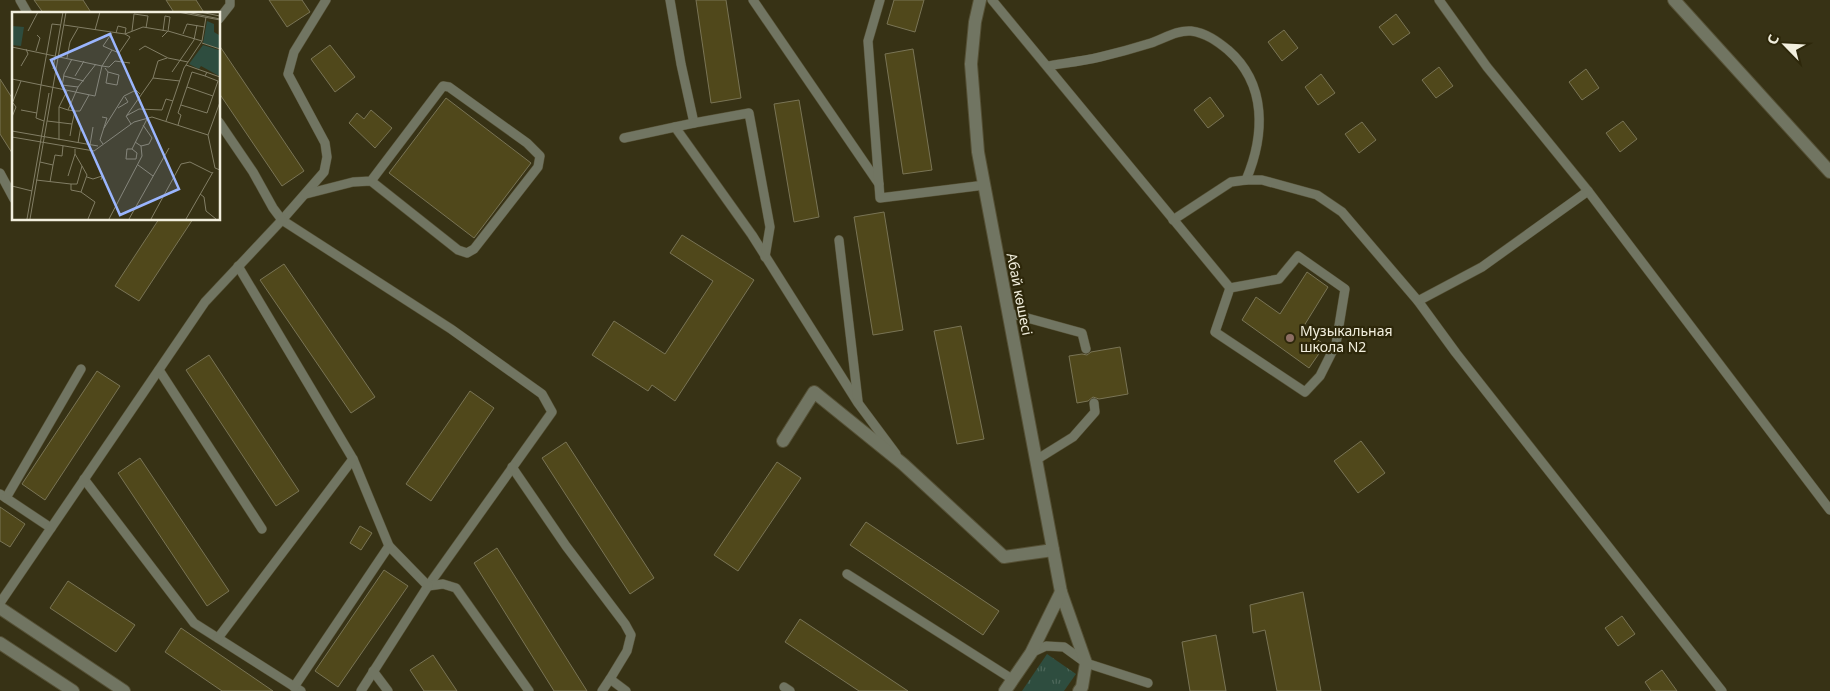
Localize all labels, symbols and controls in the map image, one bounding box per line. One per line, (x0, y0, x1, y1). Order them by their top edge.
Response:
inset map (12, 12, 220, 220)
north arrow (1760, 20, 1810, 70)
text: С (1762, 32, 1783, 47)
street label: Абай көшесі (1003, 251, 1037, 337)
place label: Музыкальная школа N2 (1300, 321, 1393, 356)
marker: Музыкальная школа N2 (1284, 332, 1296, 344)

